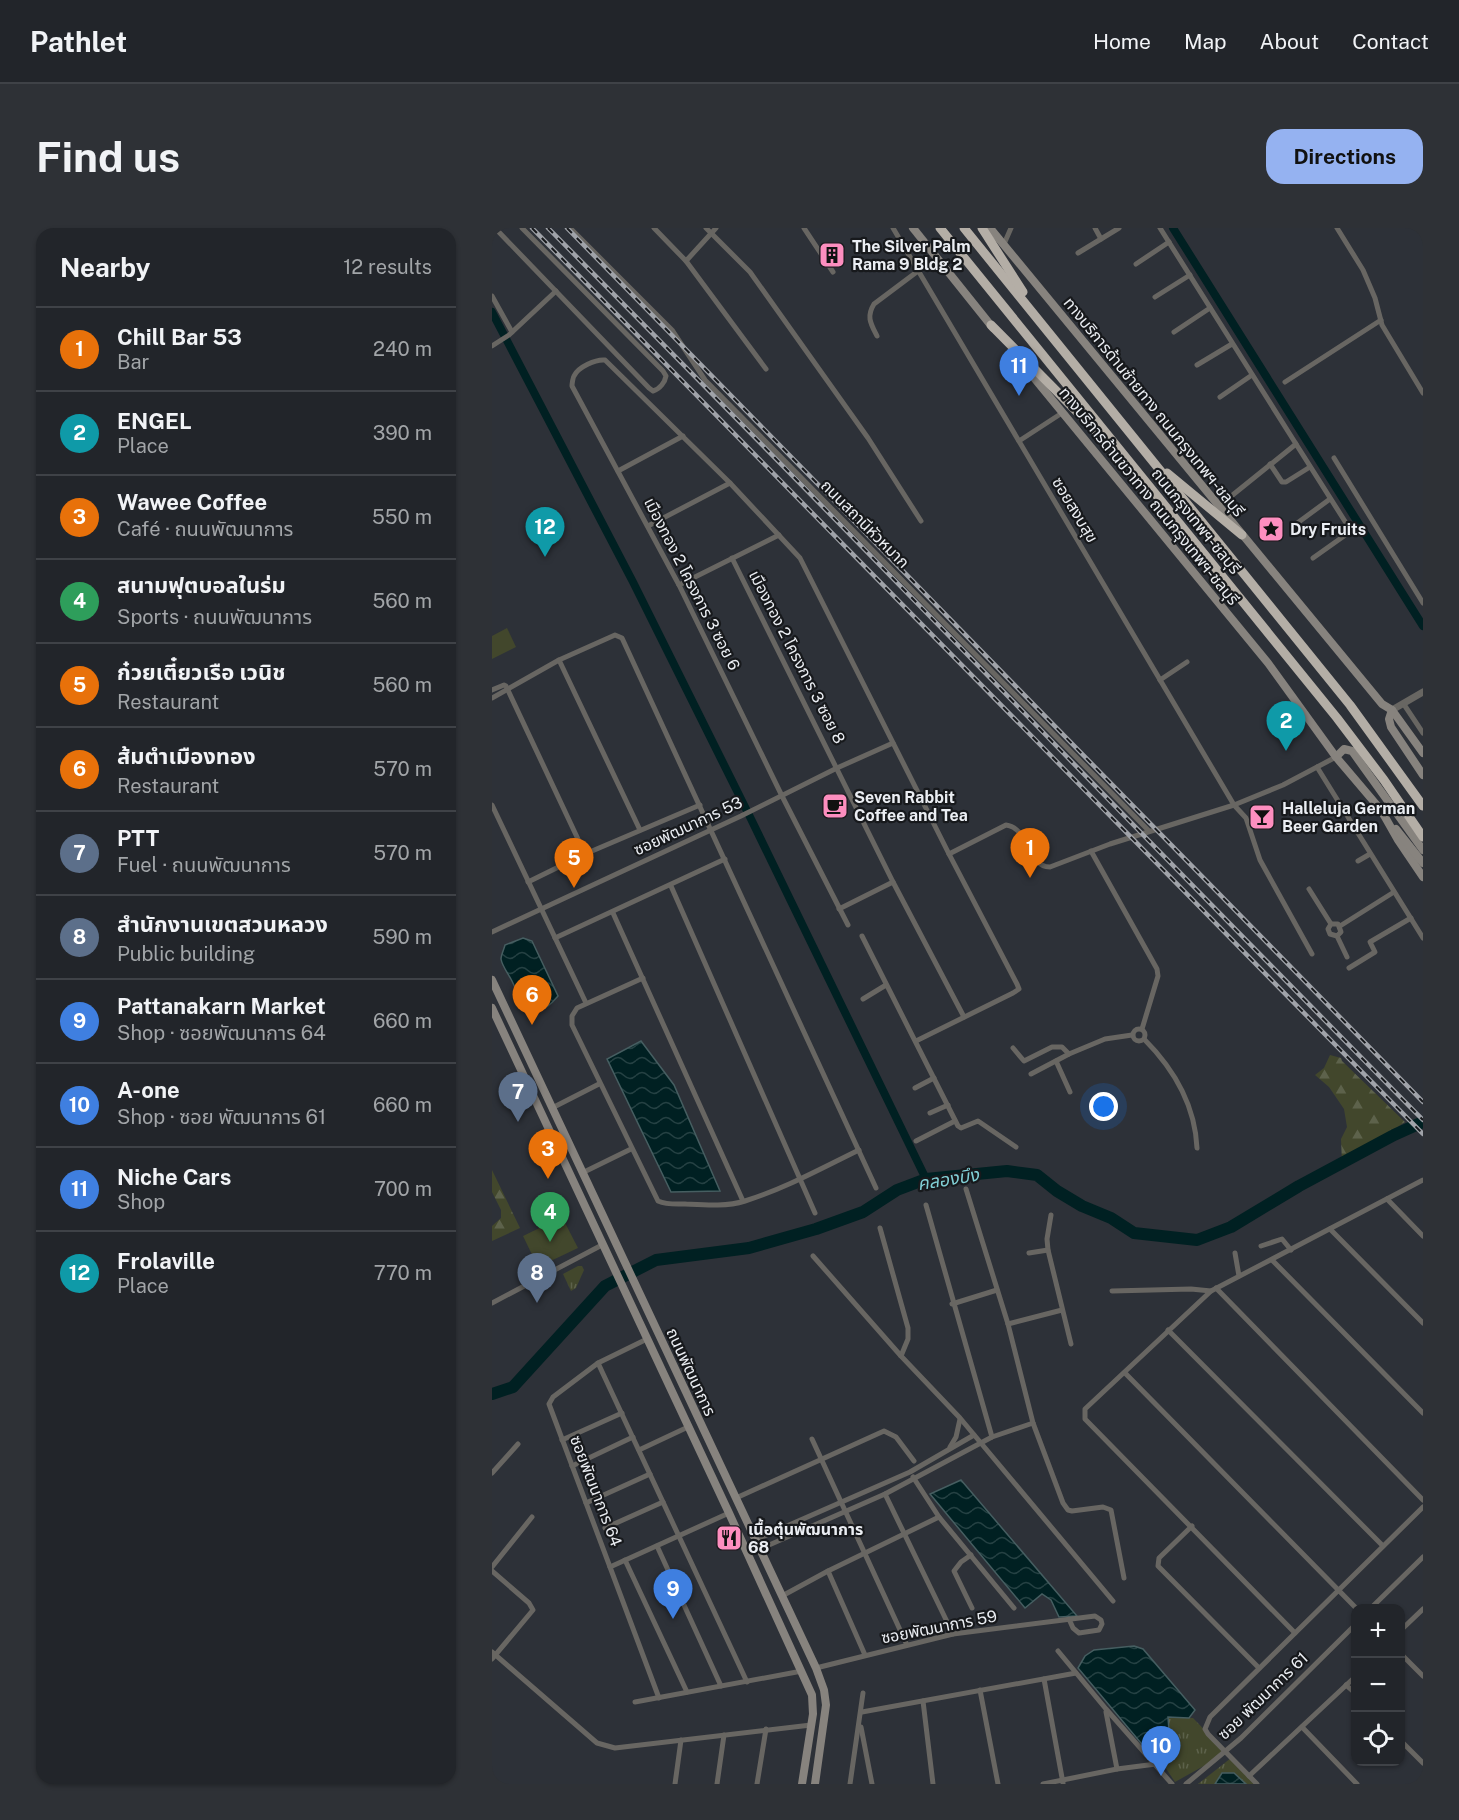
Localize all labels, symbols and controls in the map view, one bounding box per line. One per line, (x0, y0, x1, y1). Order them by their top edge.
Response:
text: Pathlet (30, 25, 127, 58)
text: Home (1093, 29, 1151, 54)
text: Map (1184, 29, 1227, 54)
text: About (1260, 29, 1319, 54)
text: Contact (1352, 29, 1429, 54)
button: Directions (1266, 129, 1423, 184)
text: Find us (36, 132, 180, 181)
place label: The Silver Palm Rama 9 Bldg 2 (852, 237, 971, 274)
building icon: The Silver Palm Rama 9 Bldg 2 (817, 240, 847, 270)
text: Nearby (60, 252, 150, 283)
text: 12 results (343, 255, 432, 279)
street label: ทางบริการด้านซ้ายทาง ถนนกรุงเทพฯ-ชลบุรี (1060, 293, 1248, 521)
text: Chill Bar 53 (117, 324, 242, 350)
text: 1 (75, 337, 84, 361)
text: 240 m (373, 337, 432, 361)
pin: 11 (1000, 346, 1038, 396)
text: Bar (117, 350, 149, 374)
street label: ทางบริการด้านขวาทาง ถนนกรุงเทพฯ-ชลบุรี (1055, 383, 1243, 609)
text: ENGEL (117, 408, 192, 434)
text: 2 (73, 421, 86, 445)
text: 390 m (373, 421, 432, 445)
text: Place (117, 434, 169, 458)
street label: ถนนกรุงเทพฯ-ชลบุรี (1147, 464, 1245, 578)
street label: ซอยสงบสุข (1048, 474, 1102, 546)
street label: ถนนสถานีหัวหมาก (817, 476, 913, 572)
text: Wawee Coffee (117, 489, 267, 515)
street label: เมืองทอง 2 โครงการ 3 ซอย 6 (640, 494, 744, 674)
text: 3 (73, 505, 86, 529)
text: 550 m (372, 505, 432, 529)
pin: 12 (526, 508, 564, 557)
place icon: Dry Fruits (1256, 514, 1286, 544)
text: Café · ถนนพัฒนาการ (117, 517, 293, 541)
place label: Dry Fruits (1290, 520, 1366, 539)
street label: เมืองทอง 2 โครงการ 3 ซอย 8 (745, 567, 849, 747)
text: สนามฟุตบอลในร่ม (117, 572, 286, 598)
text: 4 (73, 589, 86, 613)
text: 560 m (372, 589, 432, 613)
text: Sports · ถนนพัฒนาการ (117, 605, 312, 629)
text: ก๋วยเตี๋ยวเรือ เวนิช (117, 659, 285, 685)
text: 5 (73, 673, 86, 697)
text: 560 m (372, 673, 432, 697)
text: Restaurant (117, 690, 219, 714)
pin: 2 (1266, 702, 1306, 751)
text: ส้มตำเมืองทอง (117, 743, 256, 769)
text: 6 (73, 757, 86, 781)
text: 570 m (373, 757, 432, 781)
text: Restaurant (117, 774, 219, 798)
place label: Seven Rabbit Coffee and Tea (854, 788, 968, 825)
cafe icon: Seven Rabbit Coffee and Tea (820, 791, 850, 821)
street label: ซอยพัฒนาการ 53 (631, 793, 745, 859)
place label: Halleluja German Beer Garden (1282, 799, 1415, 836)
bar icon: Halleluja German Beer Garden (1247, 802, 1277, 832)
text: PTT (117, 825, 159, 851)
pin: 1 (1010, 828, 1050, 878)
pin: 5 (554, 838, 593, 888)
text: 7 (73, 841, 86, 865)
text: 570 m (373, 841, 432, 865)
text: Fuel · ถนนพัฒนาการ (117, 853, 291, 877)
text: สำนักงานเขตสวนหลวง (117, 911, 328, 937)
text: 8 (73, 925, 86, 949)
text: 590 m (372, 925, 432, 949)
text: Public building (117, 942, 255, 966)
pin: 6 (512, 976, 552, 1025)
text: Pattanakarn Market (117, 993, 326, 1019)
text: 9 (73, 1009, 86, 1033)
text: 660 m (373, 1009, 432, 1033)
text: Shop · ซอยพัฒนาการ 64 (117, 1021, 326, 1045)
pin: 7 (498, 1072, 538, 1122)
text: A-one (117, 1077, 180, 1103)
your location (1089, 1092, 1118, 1121)
text: 10 (69, 1093, 90, 1117)
text: 660 m (373, 1093, 432, 1117)
text: Shop · ซอย พัฒนาการ 61 (117, 1105, 326, 1129)
pin: 3 (528, 1130, 568, 1179)
text: Niche Cars (117, 1164, 231, 1190)
water label: คลองบึง (916, 1164, 982, 1194)
text: 11 (71, 1177, 88, 1201)
text: 700 m (374, 1177, 432, 1201)
text: Shop (117, 1190, 165, 1214)
pin: 4 (530, 1192, 570, 1242)
text: Frolaville (117, 1248, 215, 1274)
pin: 8 (518, 1254, 556, 1303)
text: 12 (69, 1261, 90, 1285)
text: 770 m (374, 1261, 432, 1285)
text: Place (117, 1274, 169, 1298)
street label: ถนนพัฒนาการ (662, 1325, 720, 1419)
street label: ซอยพัฒนาการ 64 (566, 1433, 626, 1549)
place label: เนื้อตุ๋นพัฒนาการ 68 (748, 1518, 863, 1557)
restaurant icon: เนื้อตุ๋นพัฒนาการ 68 (714, 1523, 744, 1553)
pin: 9 (654, 1570, 693, 1619)
map controls (1351, 1604, 1405, 1766)
button: + (1351, 1604, 1405, 1658)
street label: ซอยพัฒนาการ 59 (880, 1606, 998, 1648)
street label: ซอย พัฒนาการ 61 (1214, 1648, 1312, 1744)
button: − (1351, 1658, 1405, 1712)
button: locate (1351, 1712, 1405, 1766)
pin: 10 (1142, 1726, 1180, 1776)

